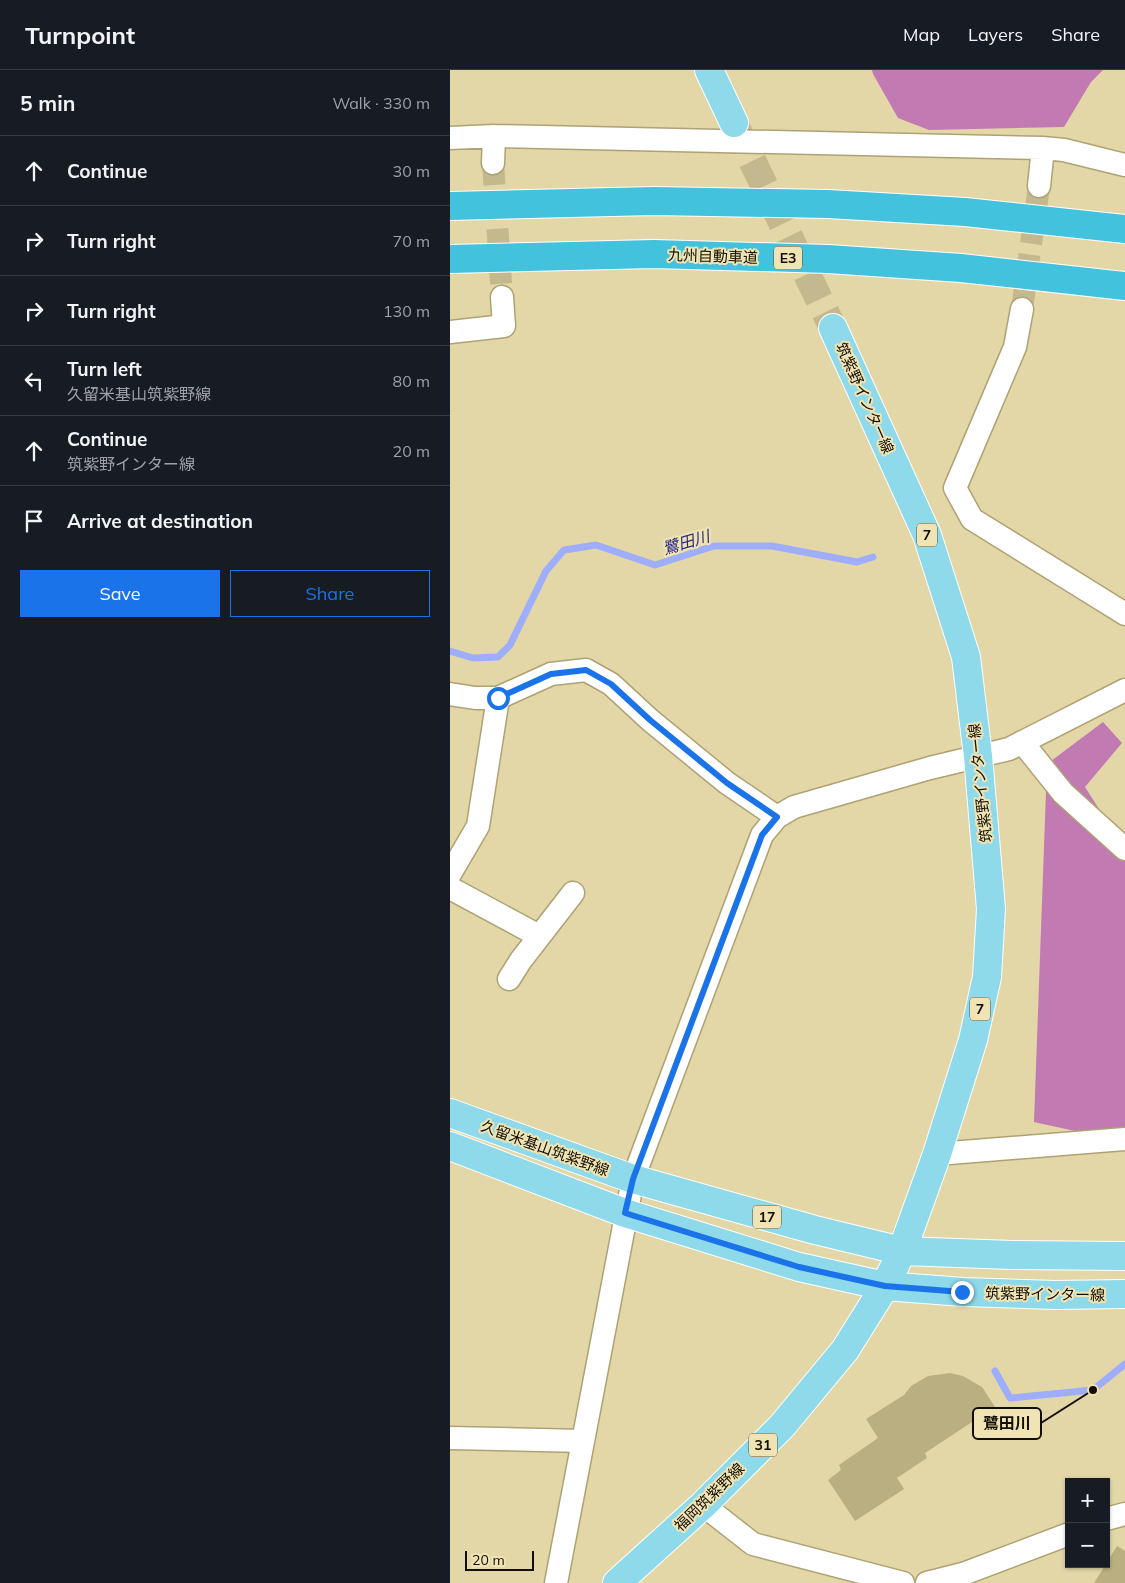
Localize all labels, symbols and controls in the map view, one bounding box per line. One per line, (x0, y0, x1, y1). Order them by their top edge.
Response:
text: Turnpoint (25, 20, 135, 50)
text: Map (903, 23, 940, 46)
text: Layers (968, 23, 1023, 46)
text: Share (1051, 23, 1100, 46)
text: 5 min (20, 90, 75, 116)
text: Walk · 330 m (332, 93, 430, 113)
icon: ahead (20, 157, 48, 185)
text: Continue (67, 159, 147, 183)
text: 30 m (393, 161, 430, 181)
icon: right (20, 227, 48, 255)
text: Turn right (67, 229, 156, 253)
text: 70 m (393, 231, 430, 251)
street label: 九州自動車道 (668, 245, 758, 267)
road number: E3 (774, 247, 802, 270)
icon: right (20, 297, 48, 325)
text: Turn right (67, 299, 156, 323)
text: 130 m (383, 301, 430, 321)
street label: 筑紫野インター線 (832, 339, 898, 457)
text: Turn left (67, 357, 142, 381)
icon: left (20, 367, 48, 395)
text: 80 m (393, 371, 430, 391)
text: 久留米基山筑紫野線 (67, 384, 211, 404)
text: Continue (67, 427, 147, 451)
icon: ahead (20, 437, 48, 465)
text: 20 m (393, 441, 430, 461)
text: 筑紫野インター線 (67, 454, 195, 474)
icon: arrive (20, 507, 48, 535)
text: Arrive at destination (67, 509, 253, 533)
road number: 7 (917, 524, 937, 546)
water label: 鷺田川 (660, 525, 714, 558)
button: Save (20, 570, 220, 617)
button: Share (230, 570, 430, 617)
route start (487, 687, 510, 710)
street label: 筑紫野インター線 (964, 722, 996, 844)
road number: 7 (970, 998, 990, 1021)
street label: 久留米基山筑紫野線 (478, 1116, 612, 1180)
road number: 17 (753, 1206, 781, 1228)
route end (951, 1281, 974, 1304)
street label: 筑紫野インター線 (985, 1283, 1105, 1305)
callout: 鷺田川 (973, 1408, 1041, 1439)
text: 鷺田川 (983, 1413, 1031, 1433)
road number: 31 (749, 1434, 777, 1456)
street label: 福岡筑紫野線 (670, 1459, 748, 1535)
map controls (1065, 1478, 1110, 1568)
button: + (1065, 1478, 1110, 1523)
button: − (1065, 1523, 1110, 1568)
scale bar (465, 1548, 534, 1571)
text: 20 m (472, 1551, 505, 1569)

